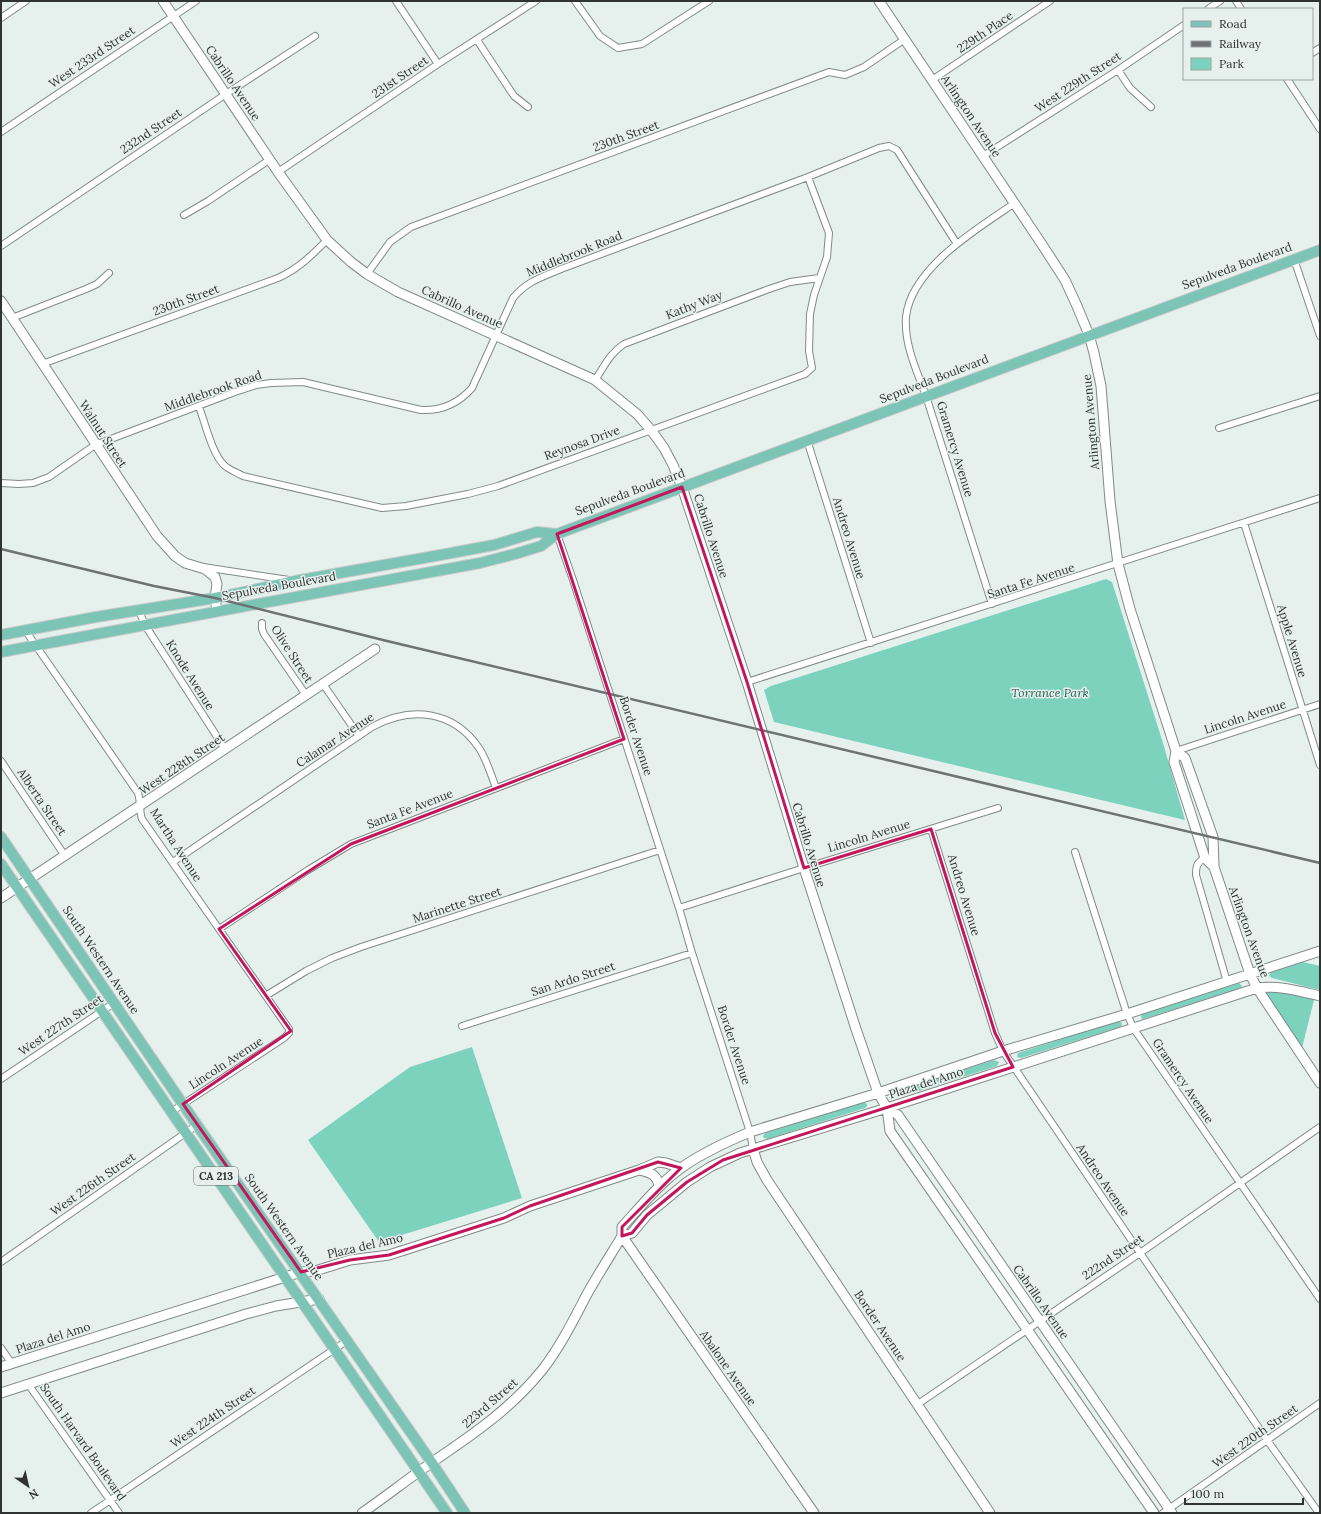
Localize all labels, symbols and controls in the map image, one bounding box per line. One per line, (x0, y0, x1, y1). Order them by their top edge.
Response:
street label: 229th Place (954, 7, 1016, 56)
legend (1183, 8, 1313, 80)
text: Road (1219, 16, 1247, 31)
street label: West 233rd Street (46, 22, 138, 91)
text: Railway (1219, 36, 1262, 51)
street label: Cabrillo Avenue (203, 42, 264, 124)
street label: West 229th Street (1032, 48, 1124, 115)
street label: 231st Street (369, 52, 431, 101)
text: Park (1219, 56, 1245, 71)
street label: Arlington Avenue (938, 71, 1005, 160)
street label: 232nd Street (117, 104, 185, 157)
street label: 230th Street (591, 116, 661, 154)
street label: Middlebrook Road (524, 227, 624, 280)
street label: Sepulveda Boulevard (1180, 239, 1294, 292)
street label: 230th Street (151, 280, 221, 318)
street label: Cabrillo Avenue (419, 282, 506, 331)
street label: Kathy Way (663, 287, 725, 322)
street label: Sepulveda Boulevard (877, 351, 990, 406)
street label: Middlebrook Road (162, 367, 264, 414)
street label: Arlington Avenue (1079, 373, 1102, 472)
street label: Walnut Street (76, 397, 131, 470)
street label: Gramercy Avenue (934, 399, 977, 499)
street label: Reynosa Drive (542, 422, 622, 463)
street label: Sepulveda Boulevard (573, 465, 687, 518)
street label: Cabrillo Avenue (691, 492, 732, 580)
street label: Andreo Avenue (830, 494, 869, 581)
street label: Santa Fe Avenue (985, 559, 1077, 602)
street label: Sepulveda Boulevard (221, 568, 337, 603)
street label: Apple Avenue (1274, 602, 1311, 680)
street label: Olive Street (268, 622, 317, 686)
street label: Knode Avenue (163, 637, 218, 713)
park label: Torrance Park (1011, 685, 1089, 700)
street label: Border Avenue (617, 694, 656, 778)
street label: Lincoln Avenue (1202, 696, 1288, 737)
street label: Calamar Avenue (293, 709, 377, 770)
street label: West 228th Street (136, 729, 228, 798)
street label: Alberta Street (14, 765, 71, 838)
street label: Santa Fe Avenue (365, 785, 455, 832)
street label: Cabrillo Avenue (790, 801, 830, 889)
street label: Martha Avenue (147, 805, 206, 885)
street label: Lincoln Avenue (826, 816, 912, 855)
street label: Andreo Avenue (945, 851, 984, 938)
street label: Marinette Street (411, 883, 504, 926)
street label: Arlington Avenue (1226, 883, 1273, 980)
street label: South Western Avenue (60, 903, 143, 1017)
street label: San Ardo Street (529, 958, 617, 999)
street label: West 227th Street (16, 991, 106, 1058)
street label: Border Avenue (715, 1003, 754, 1087)
street label: Lincoln Avenue (186, 1033, 266, 1092)
street label: Gramercy Avenue (1149, 1035, 1218, 1126)
street label: Plaza del Amo (887, 1063, 965, 1102)
street label: Andreo Avenue (1073, 1140, 1134, 1219)
street label: West 226th Street (47, 1149, 138, 1218)
road number: CA 213 (194, 1167, 238, 1185)
street label: South Western Avenue (242, 1170, 327, 1283)
street label: Plaza del Amo (325, 1229, 404, 1262)
street label: 222nd Street (1079, 1230, 1147, 1283)
street label: Cabrillo Avenue (1010, 1262, 1073, 1342)
street label: Border Avenue (851, 1287, 910, 1364)
street label: Plaza del Amo (14, 1318, 92, 1357)
street label: Abalone Avenue (696, 1326, 760, 1409)
street label: 223rd Street (459, 1374, 521, 1431)
street label: South Harvard Boulevard (37, 1380, 130, 1503)
street label: West 224th Street (167, 1382, 258, 1451)
street label: West 220th Street (1209, 1400, 1301, 1471)
north arrow (8, 1466, 48, 1506)
scale bar (1185, 1480, 1303, 1506)
text: N (26, 1486, 41, 1503)
text: 100 m (1191, 1486, 1224, 1501)

